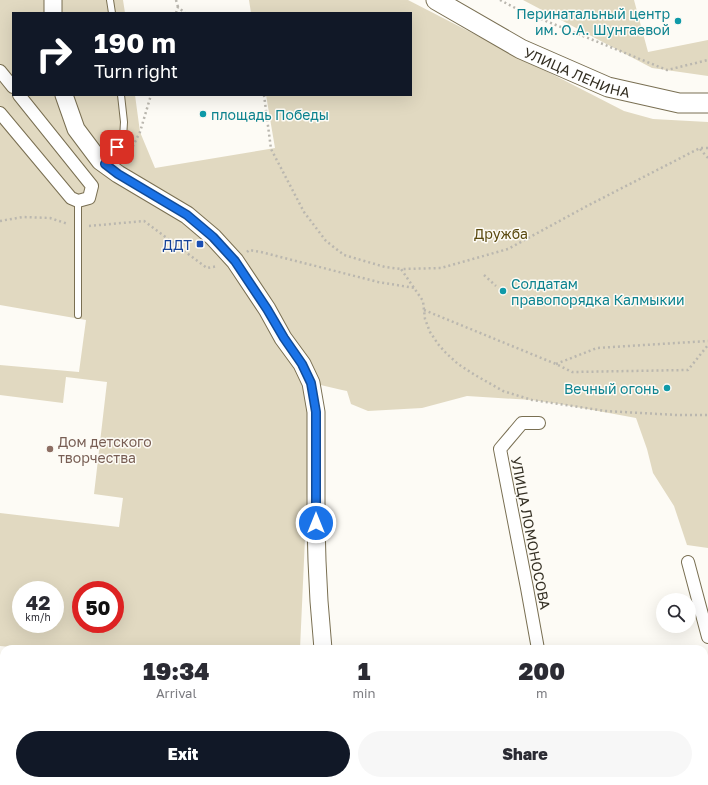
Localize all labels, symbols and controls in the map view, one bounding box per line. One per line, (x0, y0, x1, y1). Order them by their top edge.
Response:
place label: Перинатальный центр им. О.А. Шунгаевой (516, 5, 670, 38)
marker: Перинатальный центр им. О.А. Шунгаевой (673, 16, 683, 26)
text: 190 m (94, 26, 176, 59)
icon: right (28, 28, 80, 80)
street label: УЛИЦА ЛЕНИНА (522, 43, 632, 100)
text: Turn right (94, 60, 178, 82)
place label: площадь Победы (211, 106, 329, 123)
marker: площадь Победы (198, 109, 208, 119)
pin (100, 130, 134, 164)
icon: arrive (106, 136, 128, 158)
park label: Дружба (474, 225, 528, 242)
place label: ДДТ (163, 236, 192, 253)
marker: ДДТ (195, 239, 205, 249)
place label: Солдатам правопорядка Калмыкии (511, 275, 685, 308)
marker: Солдатам правопорядка Калмыкии (498, 286, 508, 296)
place label: Вечный огонь (564, 380, 659, 397)
marker: Вечный огонь (662, 383, 672, 393)
place label: Дом детского творчества (58, 433, 152, 466)
marker: Дом детского творчества (45, 444, 55, 454)
street label: УЛИЦА ЛОМОНОСОВА (508, 455, 554, 611)
position arrow (295, 502, 337, 544)
speed limit sign: 50 (72, 581, 124, 633)
text: 42 (26, 590, 50, 614)
map controls (656, 593, 696, 633)
button: search (656, 593, 696, 633)
text: km/h (25, 611, 51, 623)
text: 19:34 (143, 656, 210, 685)
text: 1 (358, 656, 370, 685)
text: 200 (518, 656, 565, 685)
text: Arrival (156, 685, 197, 701)
text: min (353, 685, 375, 701)
text: m (536, 685, 547, 701)
button: Exit (16, 731, 350, 777)
button: Share (358, 731, 692, 777)

